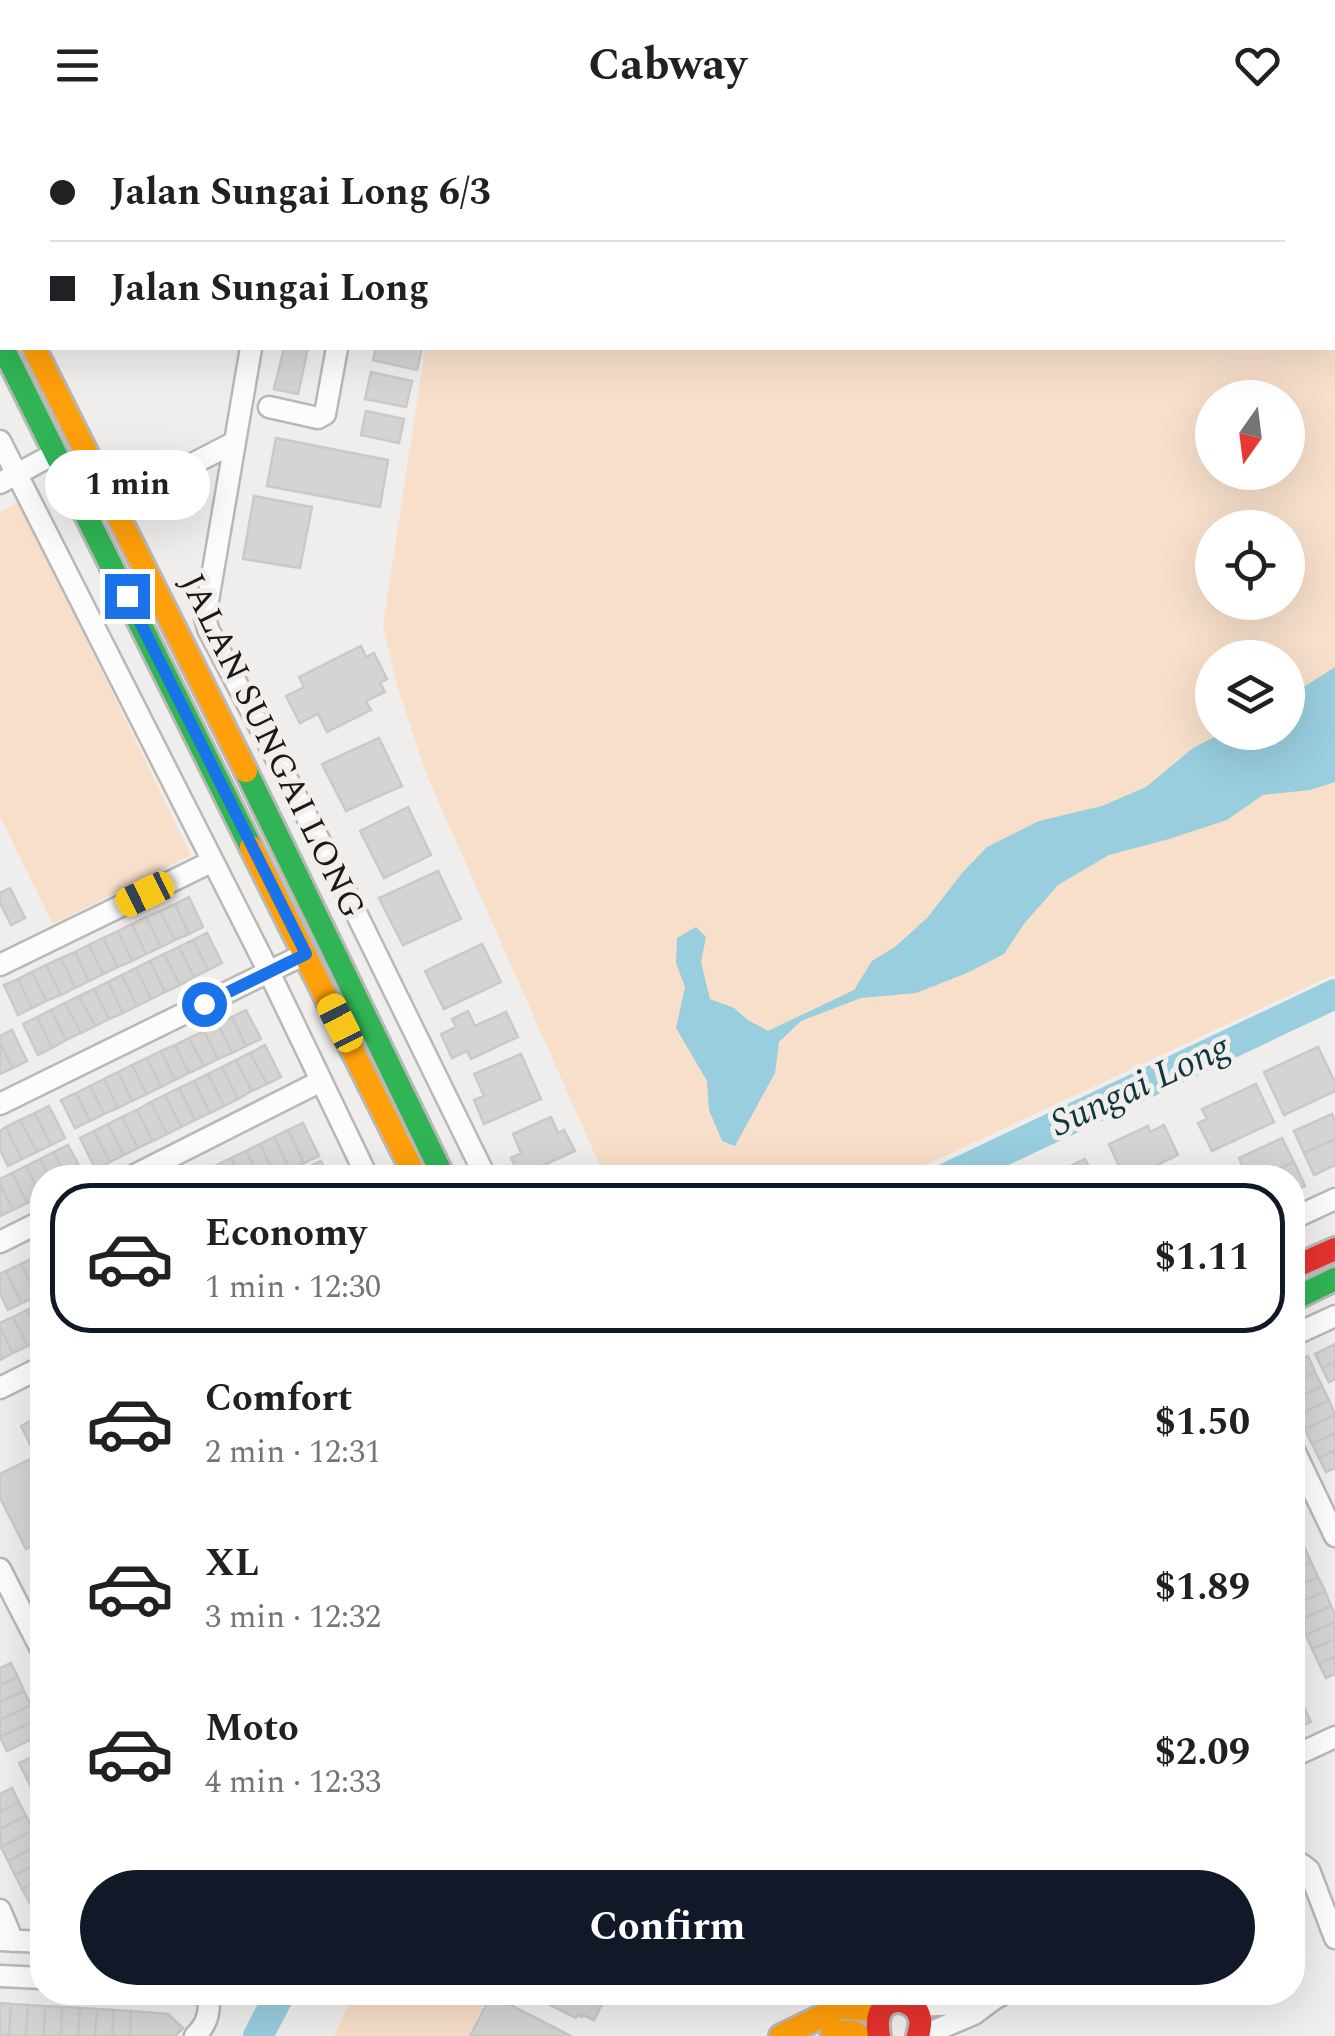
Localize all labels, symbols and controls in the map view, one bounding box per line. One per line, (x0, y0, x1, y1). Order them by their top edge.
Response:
text: Cabway (588, 31, 747, 100)
icon: menu (50, 38, 105, 93)
icon: heart (1230, 38, 1285, 93)
text: Jalan Sungai Long 6/3 (110, 164, 491, 222)
text: Jalan Sungai Long (110, 260, 429, 318)
north arrow (1195, 380, 1305, 490)
map controls (1195, 380, 1305, 750)
callout: 1 min (44, 451, 210, 521)
text: 1 min (85, 460, 170, 509)
button: locate (1195, 510, 1305, 620)
street label: JALAN SUNGAI LONG (165, 565, 379, 927)
route end (105, 574, 150, 619)
button: layers (1195, 640, 1305, 750)
car (111, 867, 179, 921)
route start (182, 982, 227, 1027)
car (313, 989, 367, 1057)
water label: Sungai Long (1041, 1019, 1240, 1153)
text: Economy (205, 1205, 366, 1263)
icon: car (85, 1213, 175, 1303)
text: $1.11 (1155, 1229, 1250, 1287)
text: 1 min · 12:30 (205, 1263, 381, 1312)
text: Comfort (205, 1370, 352, 1428)
icon: car (85, 1378, 175, 1468)
text: $1.50 (1155, 1394, 1250, 1452)
text: 2 min · 12:31 (205, 1428, 381, 1477)
text: XL (205, 1535, 259, 1593)
icon: car (85, 1543, 175, 1633)
text: $1.89 (1155, 1559, 1250, 1617)
text: 3 min · 12:32 (205, 1593, 381, 1642)
text: Moto (205, 1700, 299, 1758)
icon: car (85, 1708, 175, 1798)
text: $2.09 (1155, 1724, 1250, 1782)
text: 4 min · 12:33 (205, 1758, 381, 1807)
button: Confirm (80, 1870, 1255, 1985)

